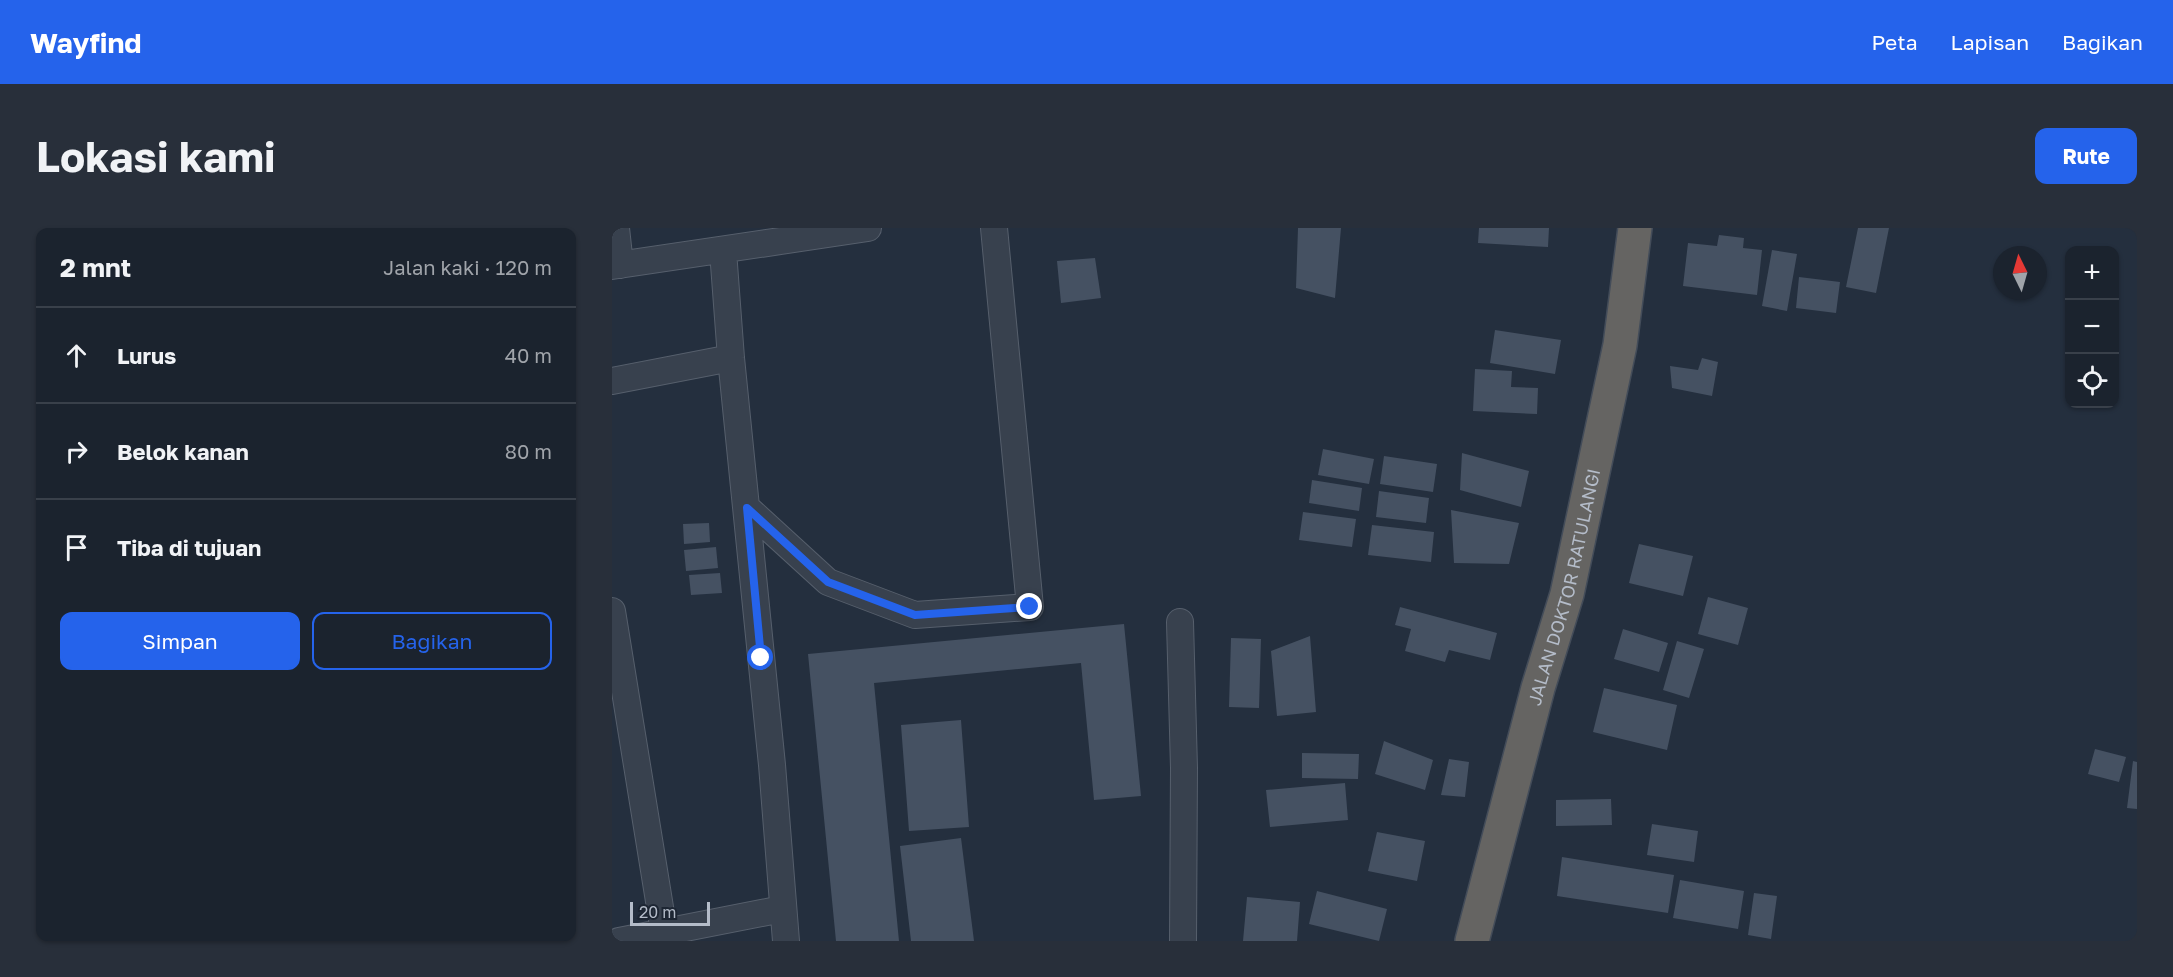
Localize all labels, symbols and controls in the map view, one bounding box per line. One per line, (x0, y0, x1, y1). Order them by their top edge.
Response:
text: Wayfind (30, 26, 142, 59)
text: Peta (1872, 29, 1918, 55)
text: Lapisan (1951, 29, 2029, 55)
text: Bagikan (2062, 29, 2143, 55)
button: Rute (2035, 128, 2137, 184)
text: Lokasi kami (36, 131, 276, 181)
north arrow (1993, 246, 2047, 300)
map controls (2065, 246, 2119, 408)
button: + (2065, 246, 2119, 300)
text: 2 mnt (60, 252, 131, 283)
text: Jalan kaki · 120 m (383, 255, 552, 279)
button: − (2065, 300, 2119, 354)
icon: ahead (60, 339, 93, 372)
text: Lurus (117, 342, 176, 369)
text: 40 m (505, 343, 552, 367)
button: locate (2065, 354, 2119, 408)
icon: right (60, 435, 93, 468)
text: Belok kanan (117, 438, 249, 465)
text: 80 m (505, 439, 552, 463)
street label: JALAN DOKTOR RATULANGI (1523, 466, 1604, 708)
icon: arrive (60, 531, 93, 564)
text: Tiba di tujuan (117, 534, 261, 561)
route end (1016, 593, 1042, 619)
button: Simpan (60, 612, 300, 670)
button: Bagikan (312, 612, 552, 670)
route start (747, 644, 773, 670)
scale bar (630, 899, 710, 926)
text: 20 m (639, 902, 676, 922)

